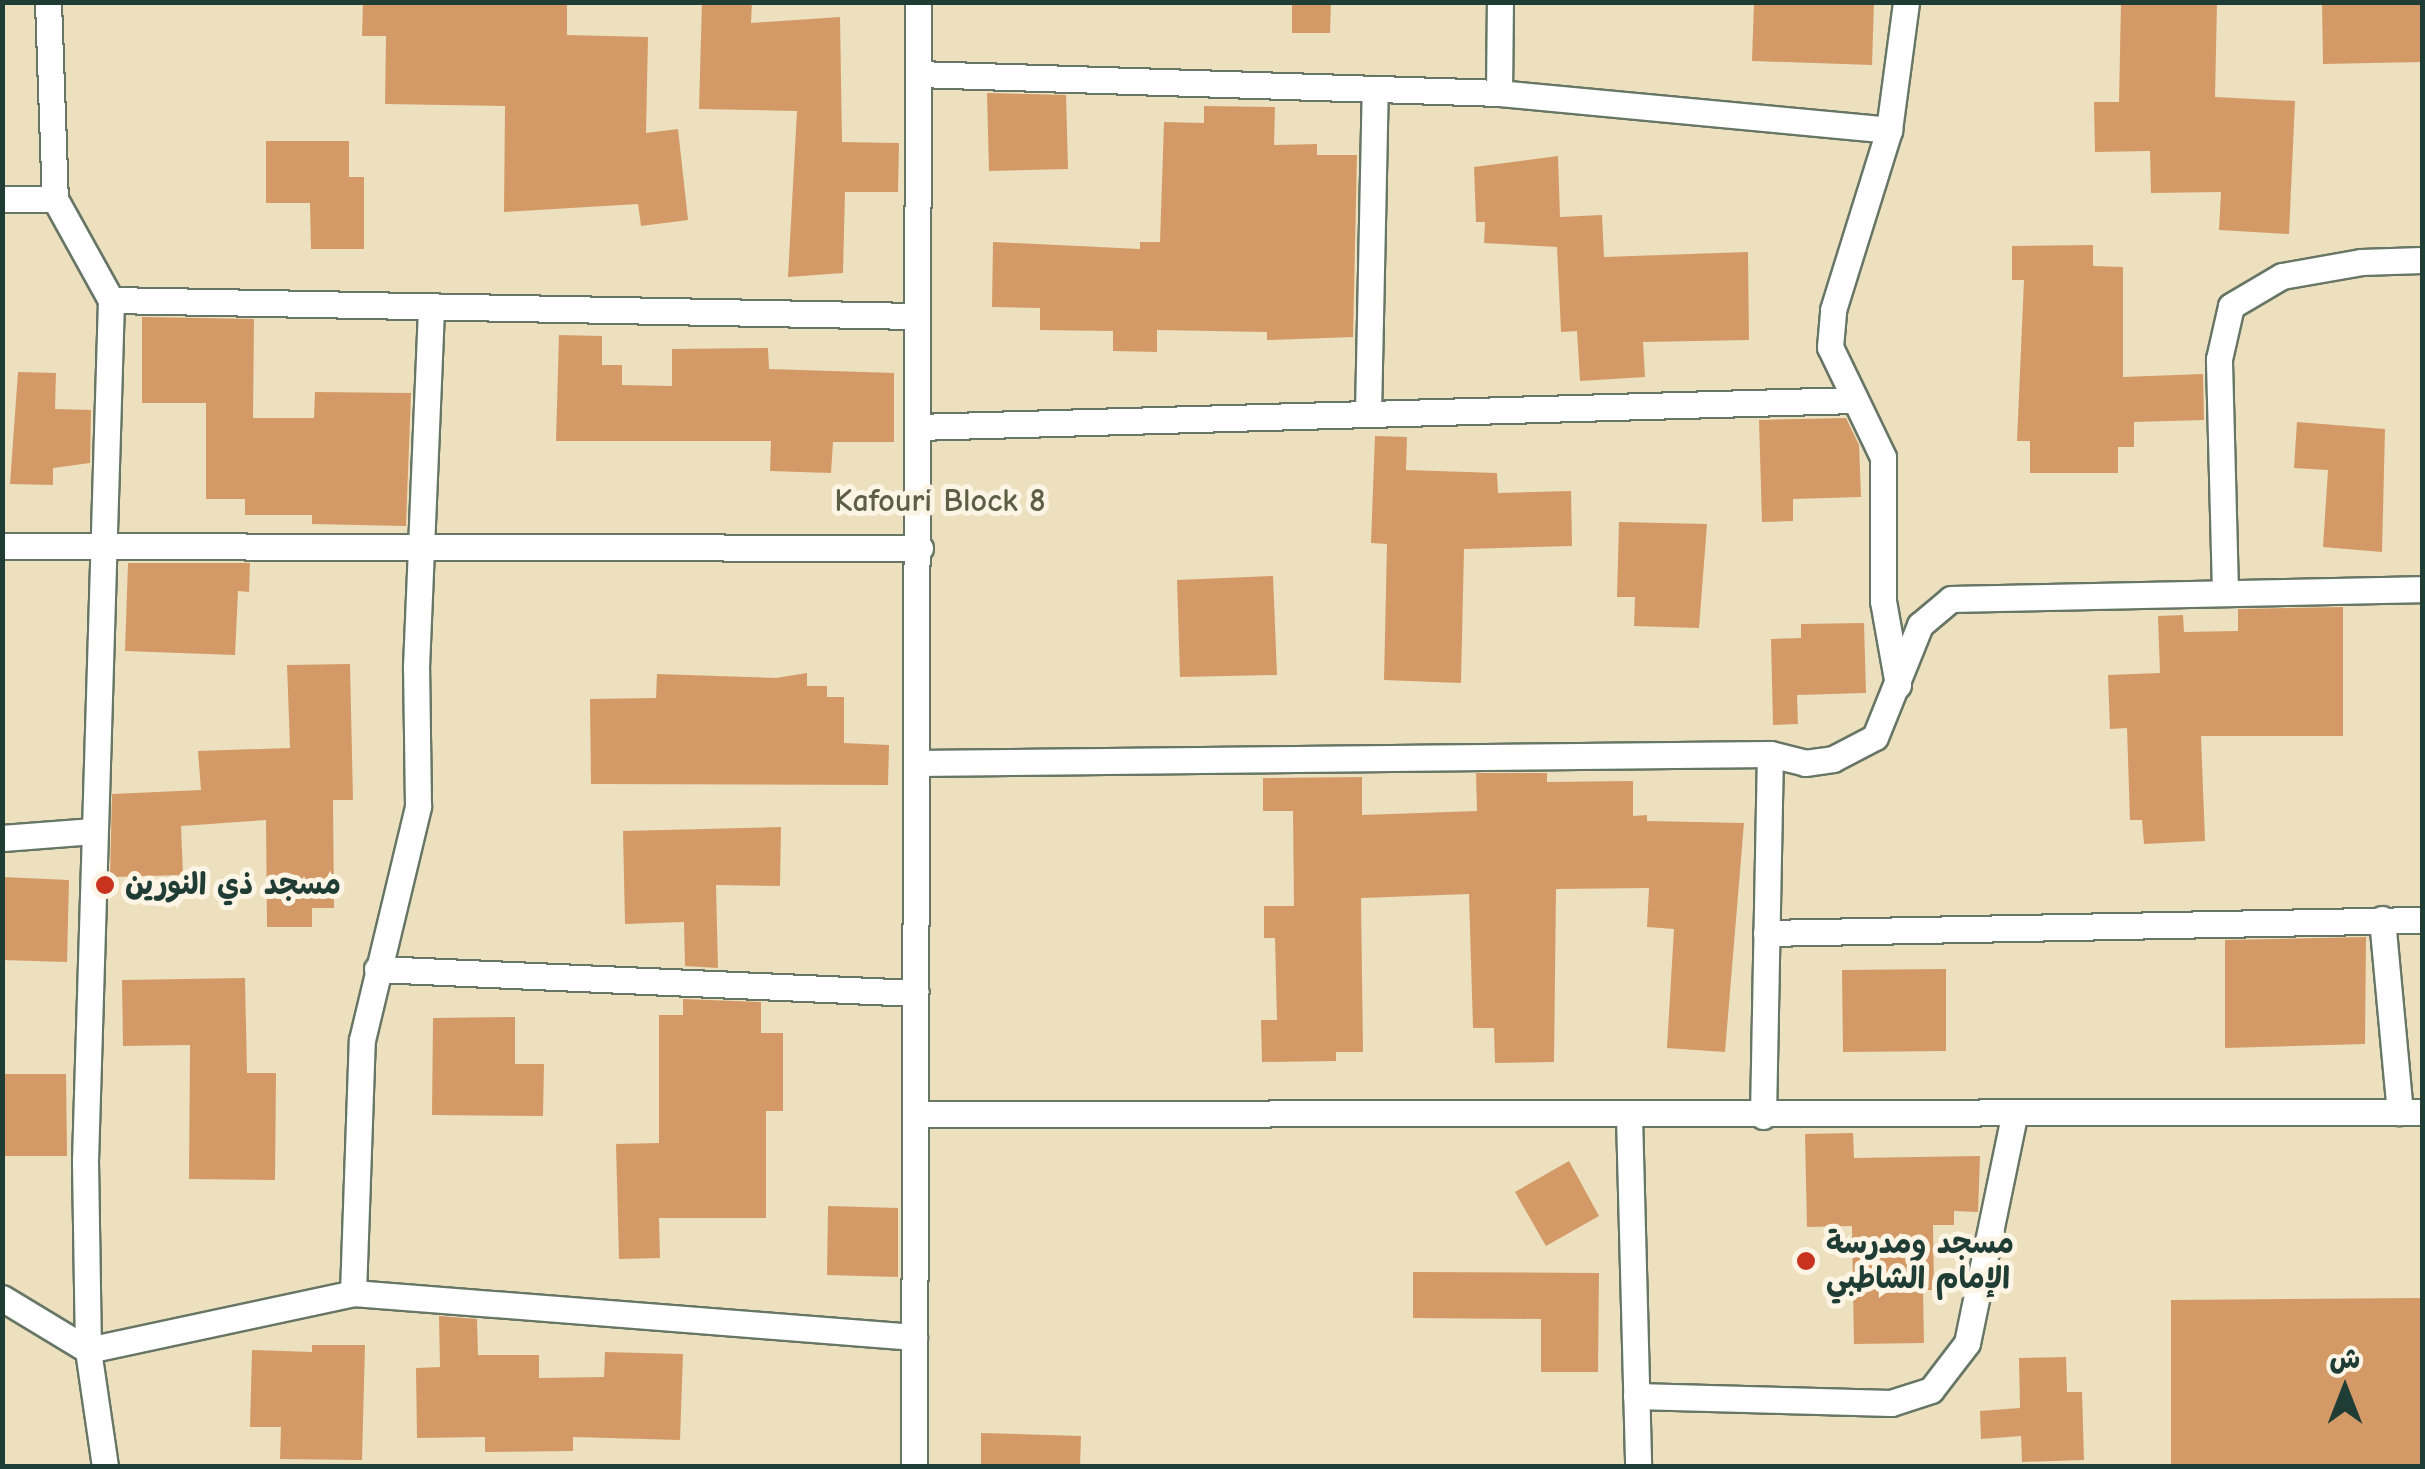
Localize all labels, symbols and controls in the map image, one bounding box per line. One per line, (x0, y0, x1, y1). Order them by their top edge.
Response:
district label: Kafouri Block 8 (834, 482, 1046, 520)
place label: مسجد ذي النورين (125, 867, 341, 903)
marker: مسجد ذي النورين (94, 874, 116, 896)
place label: مسجد ومدرسة الإمام الشاطبي (1826, 1226, 2014, 1296)
marker: مسجد ومدرسة الإمام الشاطبي (1795, 1250, 1817, 1272)
north arrow (2295, 1339, 2395, 1439)
text: ش (2330, 1343, 2360, 1375)

